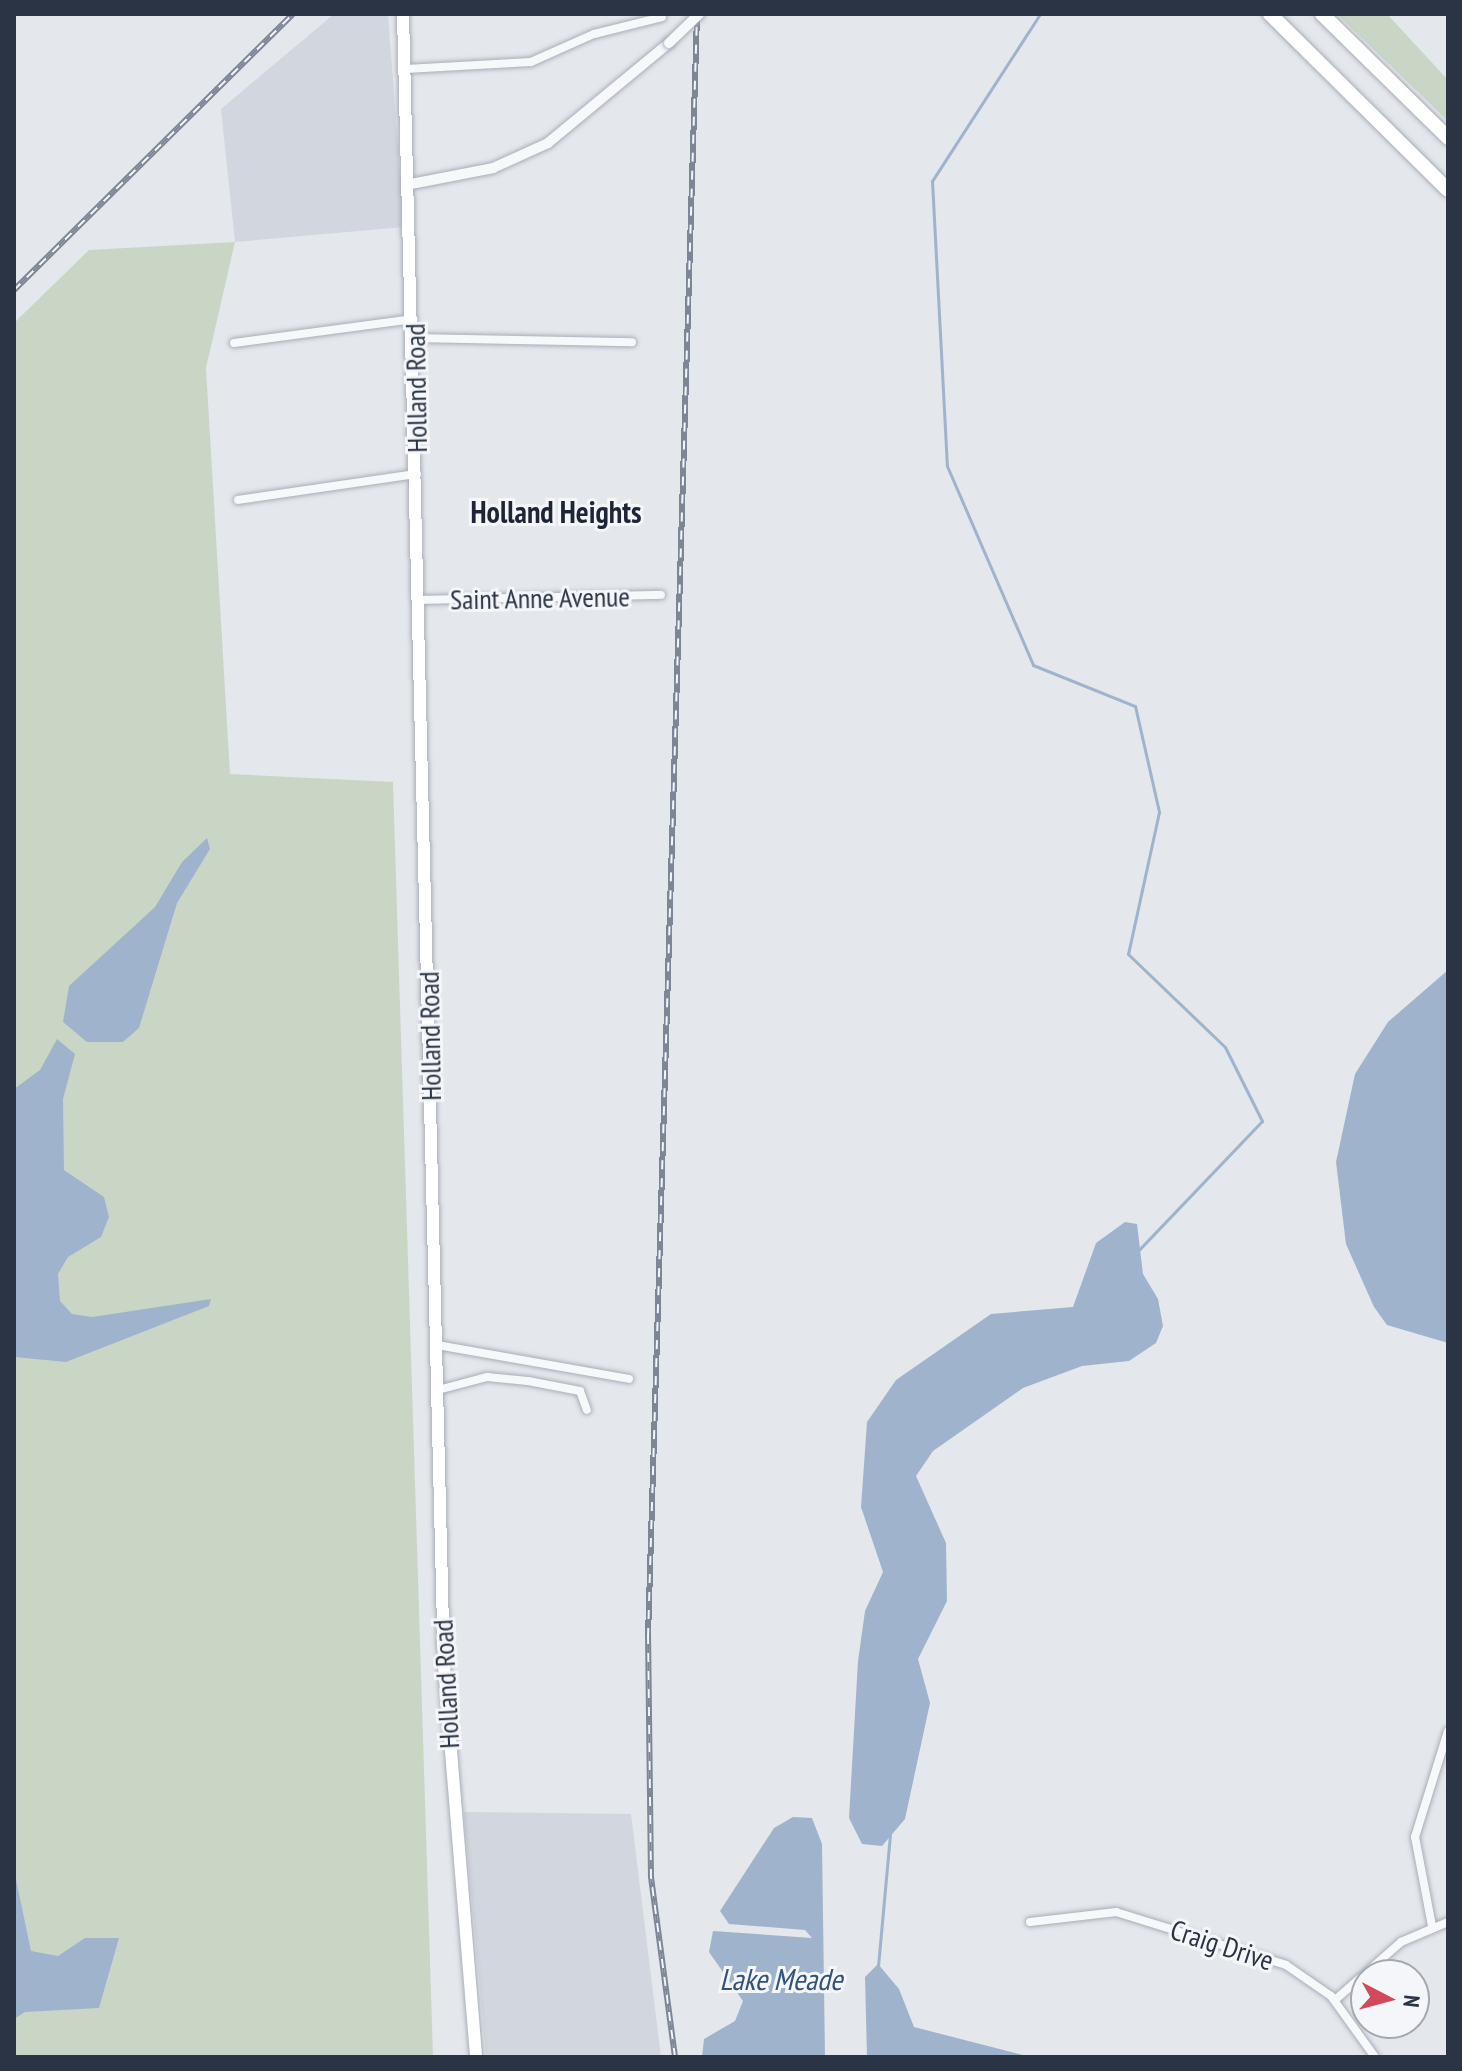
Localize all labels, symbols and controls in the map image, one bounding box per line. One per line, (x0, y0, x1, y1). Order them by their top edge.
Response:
street label: Holland Road (398, 323, 434, 453)
district label: Holland Heights (471, 494, 641, 530)
street label: Saint Anne Avenue (449, 580, 631, 616)
street label: Holland Road (412, 971, 448, 1101)
street label: Holland Road (426, 1618, 466, 1750)
street label: Craig Drive (1166, 1913, 1278, 1977)
north arrow (1350, 1959, 1430, 2039)
water label: Lake Meade (720, 1961, 842, 1997)
text: N (1397, 1994, 1426, 2009)

